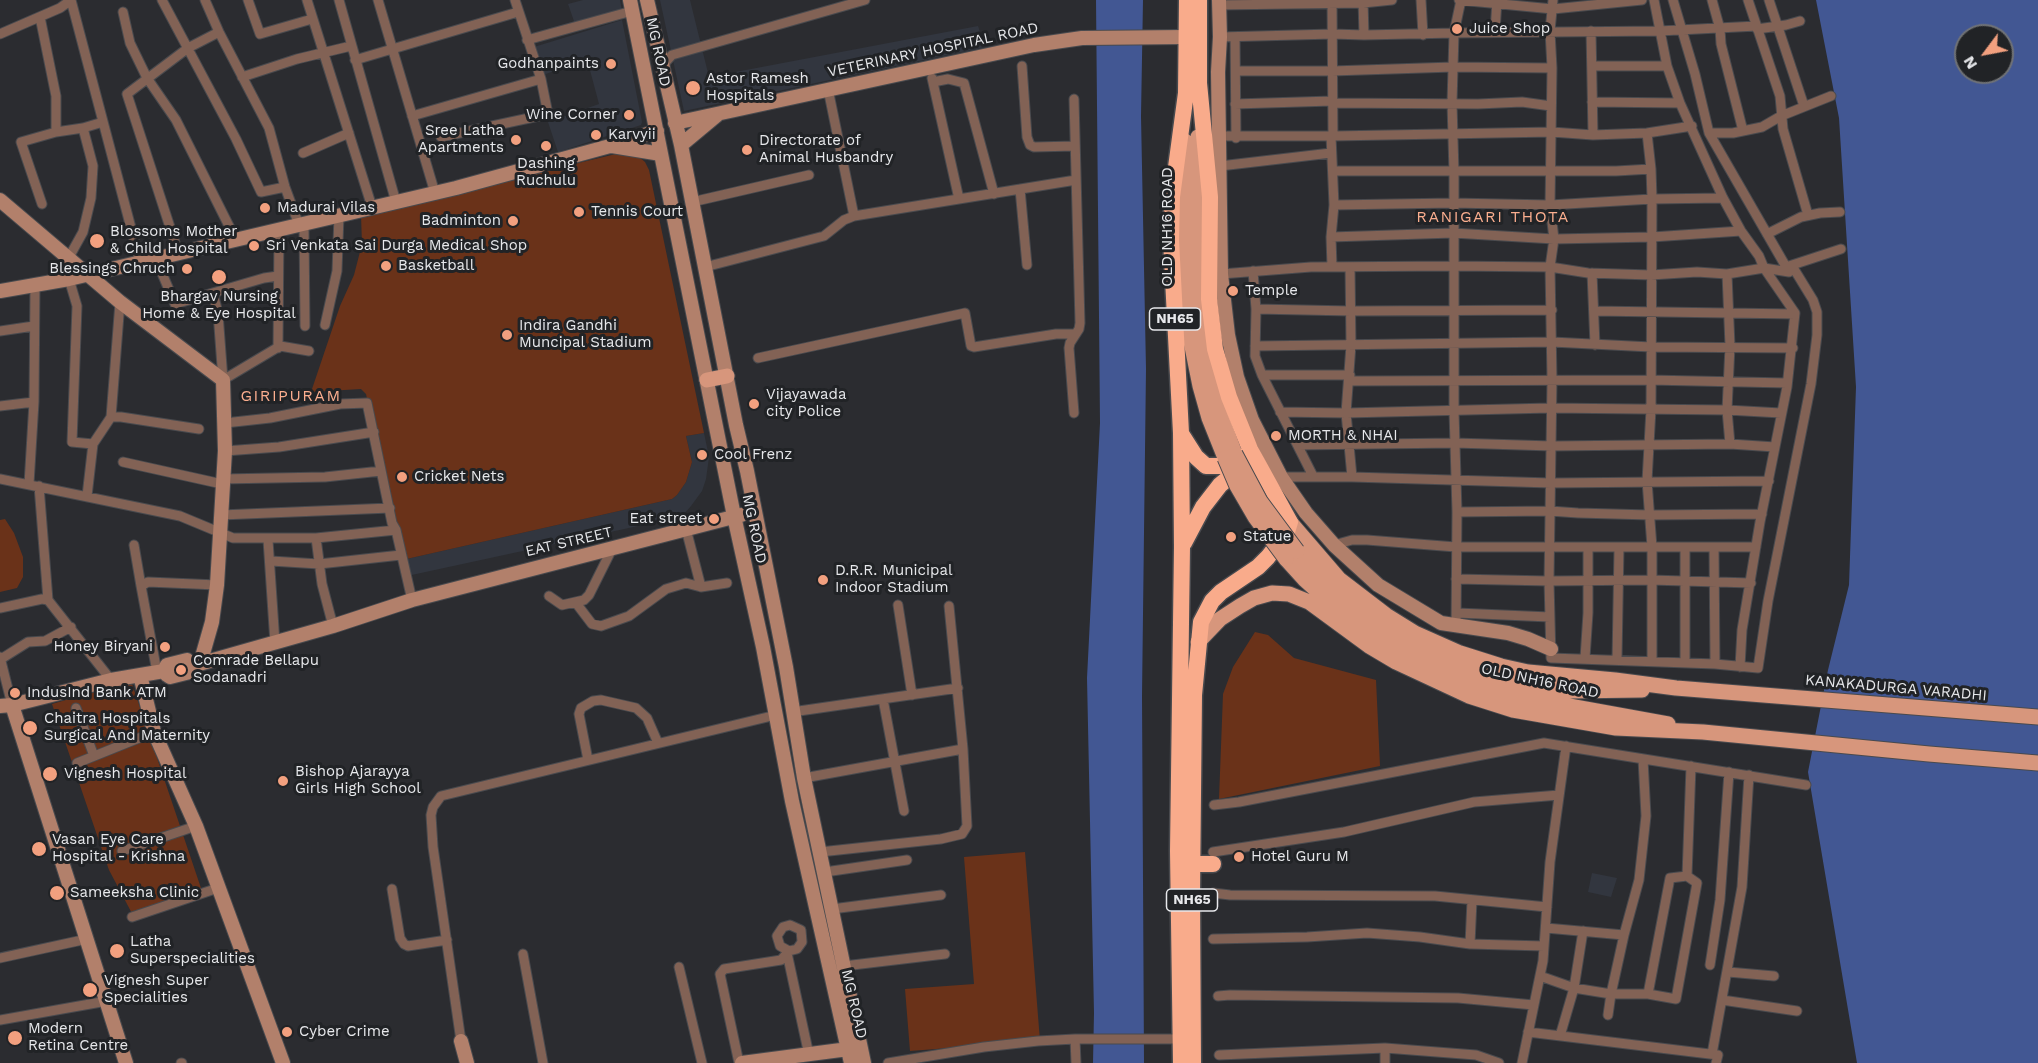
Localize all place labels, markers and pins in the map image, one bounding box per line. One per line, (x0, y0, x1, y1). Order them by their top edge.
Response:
place label: Juice Shop (1469, 20, 1550, 38)
marker: Juice Shop (1450, 22, 1464, 36)
place label: Godhanpaints (497, 55, 599, 73)
marker: Godhanpaints (604, 57, 618, 71)
place label: Astor Ramesh Hospitals (706, 70, 809, 105)
marker: Astor Ramesh Hospitals (684, 79, 702, 97)
place label: Wine Corner (526, 106, 617, 124)
marker: Wine Corner (622, 108, 636, 122)
place label: Sree Latha Apartments (418, 122, 504, 157)
place label: Karvyii (608, 126, 656, 144)
marker: Karvyii (589, 128, 603, 142)
place label: Directorate of Animal Husbandry (759, 132, 893, 167)
marker: Sree Latha Apartments (509, 133, 523, 147)
marker: Dashing Ruchulu (539, 139, 553, 153)
marker: Directorate of Animal Husbandry (740, 143, 754, 157)
place label: Dashing Ruchulu (516, 155, 576, 190)
place label: Madurai Vilas (277, 199, 375, 217)
marker: Madurai Vilas (258, 201, 272, 215)
place label: Tennis Court (591, 203, 683, 221)
marker: Tennis Court (572, 205, 586, 219)
place label: Badminton (421, 212, 501, 230)
marker: Badminton (506, 214, 520, 228)
place label: Blossoms Mother & Child Hospital (110, 223, 237, 258)
marker: Blossoms Mother & Child Hospital (88, 232, 106, 250)
place label: Sri Venkata Sai Durga Medical Shop (266, 237, 527, 255)
marker: Sri Venkata Sai Durga Medical Shop (247, 239, 261, 253)
place label: Basketball (398, 257, 474, 275)
marker: Basketball (379, 259, 393, 273)
place label: Blessings Chruch (49, 260, 175, 278)
marker: Blessings Chruch (180, 262, 194, 276)
marker: Bhargav Nursing Home & Eye Hospital (210, 268, 228, 286)
place label: Temple (1245, 282, 1298, 300)
marker: Temple (1226, 284, 1240, 298)
place label: Bhargav Nursing Home & Eye Hospital (142, 288, 296, 323)
place label: Indira Gandhi Muncipal Stadium (519, 317, 652, 352)
marker: Indira Gandhi Muncipal Stadium (500, 328, 514, 342)
place label: Vijayawada city Police (766, 386, 846, 421)
marker: Vijayawada city Police (747, 397, 761, 411)
place label: MORTH & NHAI (1288, 427, 1398, 445)
marker: MORTH & NHAI (1269, 429, 1283, 443)
place label: Cool Frenz (714, 446, 792, 464)
marker: Cool Frenz (695, 448, 709, 462)
place label: Cricket Nets (414, 468, 504, 486)
marker: Cricket Nets (395, 470, 409, 484)
place label: Eat street (629, 510, 702, 528)
marker: Eat street (707, 512, 721, 526)
place label: Statue (1243, 528, 1291, 546)
marker: Statue (1224, 530, 1238, 544)
place label: D.R.R. Municipal Indoor Stadium (835, 562, 952, 597)
marker: D.R.R. Municipal Indoor Stadium (816, 573, 830, 587)
place label: Honey Biryani (53, 638, 153, 656)
marker: Honey Biryani (158, 640, 172, 654)
place label: Comrade Bellapu Sodanadri (193, 652, 319, 687)
marker: Comrade Bellapu Sodanadri (174, 663, 188, 677)
place label: IndusInd Bank ATM (27, 684, 167, 702)
marker: IndusInd Bank ATM (8, 686, 22, 700)
place label: Chaitra Hospitals Surgical And Maternity (44, 710, 210, 745)
marker: Chaitra Hospitals Surgical And Maternity (21, 719, 39, 737)
place label: Bishop Ajarayya Girls High School (295, 763, 421, 798)
marker: Vignesh Hospital (41, 765, 59, 783)
place label: Vignesh Hospital (64, 765, 186, 783)
marker: Bishop Ajarayya Girls High School (276, 774, 290, 788)
place label: Vasan Eye Care Hospital - Krishna (52, 831, 185, 866)
marker: Vasan Eye Care Hospital - Krishna (30, 840, 48, 858)
place label: Hotel Guru M (1251, 848, 1349, 866)
marker: Hotel Guru M (1232, 850, 1246, 864)
marker: Sameeksha Clinic (48, 884, 66, 902)
place label: Sameeksha Clinic (70, 884, 199, 902)
place label: Latha Superspecialities (130, 933, 255, 968)
marker: Latha Superspecialities (108, 942, 126, 960)
place label: Vignesh Super Specialities (104, 972, 209, 1007)
marker: Vignesh Super Specialities (81, 981, 99, 999)
place label: Modern Retina Centre (28, 1020, 128, 1055)
place label: Cyber Crime (299, 1023, 390, 1041)
marker: Cyber Crime (280, 1025, 294, 1039)
marker: Modern Retina Centre (6, 1029, 24, 1047)

